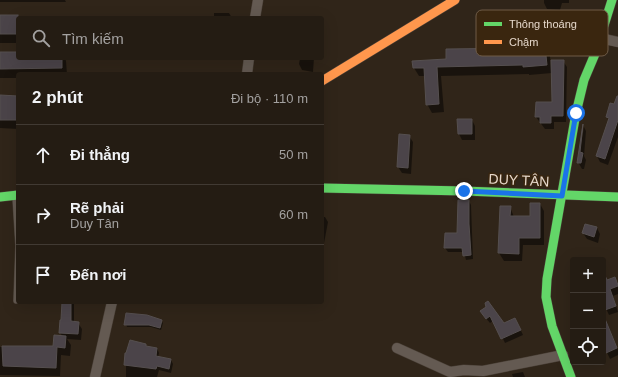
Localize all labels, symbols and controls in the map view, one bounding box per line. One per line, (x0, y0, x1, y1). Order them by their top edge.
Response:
legend (476, 10, 608, 56)
search box (16, 16, 324, 60)
text: Thông thoáng (509, 18, 577, 30)
icon: search (30, 27, 52, 49)
text: Tìm kiếm (62, 30, 124, 47)
text: Chậm (509, 36, 538, 48)
text: 2 phút (32, 88, 83, 107)
text: Đi bộ · 110 m (231, 91, 308, 106)
route start (567, 104, 585, 122)
icon: ahead (32, 144, 54, 166)
text: Đi thẳng (70, 146, 130, 163)
text: 50 m (279, 147, 308, 162)
street label: DUY TÂN (488, 170, 550, 190)
route end (455, 182, 473, 200)
text: Rẽ phải (70, 199, 124, 216)
icon: right (32, 204, 54, 226)
text: 60 m (279, 207, 308, 222)
text: Duy Tân (70, 216, 119, 231)
map controls (570, 257, 606, 365)
button: + (570, 257, 606, 293)
icon: arrive (32, 264, 54, 286)
text: Đến nơi (70, 266, 127, 283)
button: − (570, 293, 606, 329)
button: locate (570, 329, 606, 365)

